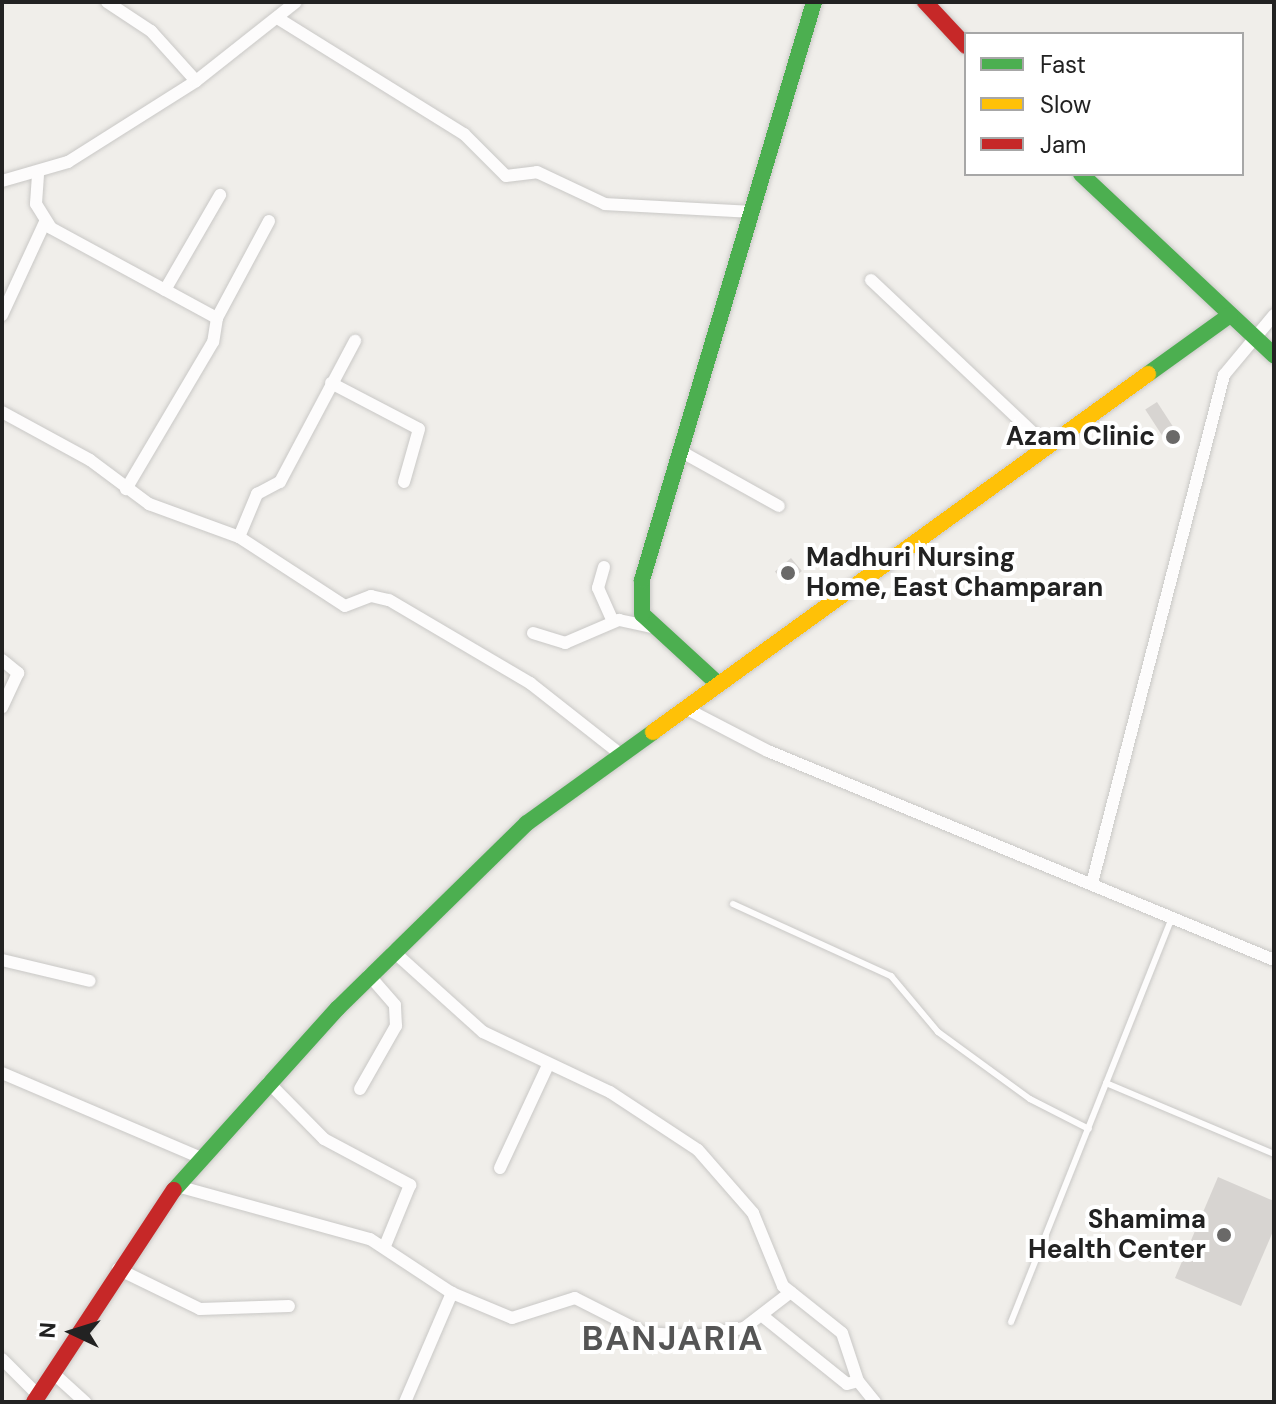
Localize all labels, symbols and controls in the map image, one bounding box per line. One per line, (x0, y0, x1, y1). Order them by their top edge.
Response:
legend (964, 32, 1244, 176)
text: Fast (1040, 49, 1086, 80)
text: Slow (1040, 89, 1091, 120)
text: Jam (1040, 129, 1086, 160)
place label: Azam Clinic (1006, 421, 1155, 453)
marker: Azam Clinic (1162, 426, 1184, 448)
place label: Madhuri Nursing Home, East Champaran (806, 542, 1103, 604)
marker: Madhuri Nursing Home, East Champaran (777, 562, 799, 584)
place label: Shamima Health Center (1028, 1204, 1206, 1266)
marker: Shamima Health Center (1213, 1224, 1235, 1246)
north arrow (32, 1292, 112, 1372)
district label: BANJARIA (582, 1319, 764, 1359)
text: N (33, 1321, 63, 1339)

